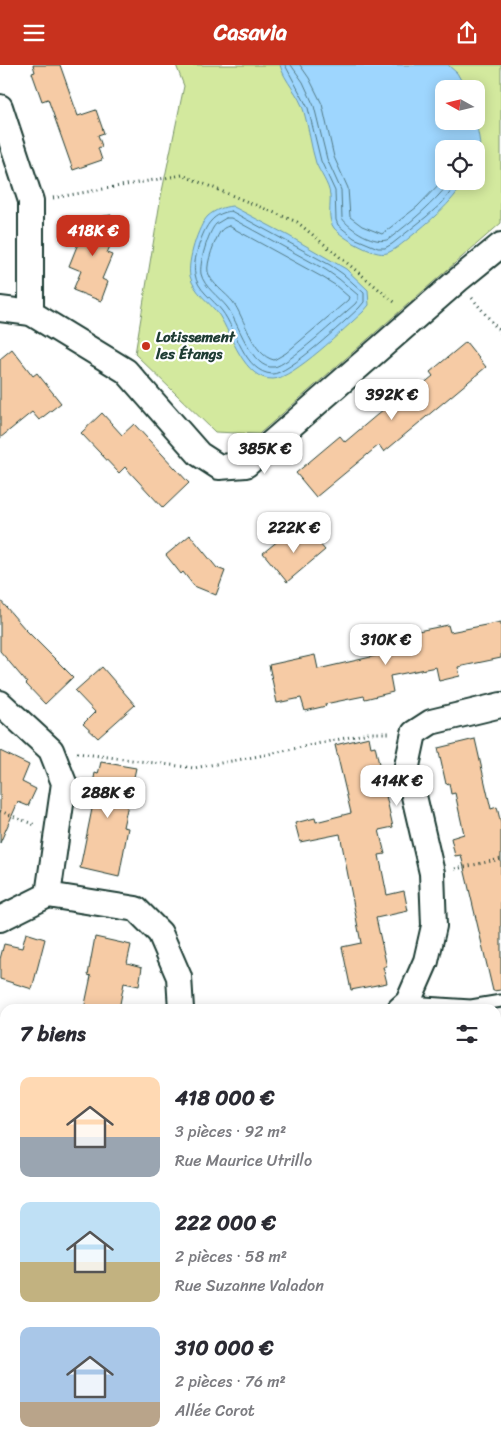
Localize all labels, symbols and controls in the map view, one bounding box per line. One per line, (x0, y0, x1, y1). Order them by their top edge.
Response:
text: Casavia (214, 13, 287, 52)
icon: menu (20, 19, 48, 47)
icon: share (453, 19, 481, 47)
north arrow (435, 80, 485, 130)
map controls (435, 80, 485, 190)
button: locate (435, 140, 485, 190)
pin: 418K € (52, 215, 134, 257)
text: 418K € (67, 216, 119, 245)
place label: Lotissement les Étangs (155, 324, 236, 367)
marker: Lotissement les Étangs (140, 340, 152, 352)
pin: 392K € (351, 379, 433, 421)
text: 392K € (366, 380, 418, 409)
pin: 385K € (224, 433, 306, 475)
text: 385K € (239, 434, 291, 463)
pin: 222K € (253, 511, 335, 554)
text: 222K € (268, 513, 320, 542)
pin: 310K € (345, 623, 427, 666)
text: 310K € (361, 625, 411, 654)
pin: 414K € (356, 765, 438, 807)
text: 414K € (371, 766, 423, 795)
pin: 288K € (67, 777, 149, 819)
text: 288K € (81, 778, 135, 807)
text: 7 biens (20, 1015, 86, 1053)
icon: filters (453, 1020, 481, 1048)
text: 418 000 € (175, 1079, 274, 1117)
icon: home (60, 1097, 120, 1157)
text: 3 pièces · 92 m² (175, 1117, 286, 1146)
text: Rue Maurice Utrillo (175, 1146, 312, 1175)
text: 222 000 € (175, 1204, 276, 1242)
icon: home (60, 1222, 120, 1282)
text: 2 pièces · 58 m² (175, 1242, 287, 1271)
text: Rue Suzanne Valadon (175, 1271, 324, 1300)
text: 310 000 € (175, 1329, 274, 1367)
icon: home (60, 1347, 120, 1407)
text: 2 pièces · 76 m² (175, 1367, 286, 1396)
text: Allée Corot (175, 1396, 255, 1425)

